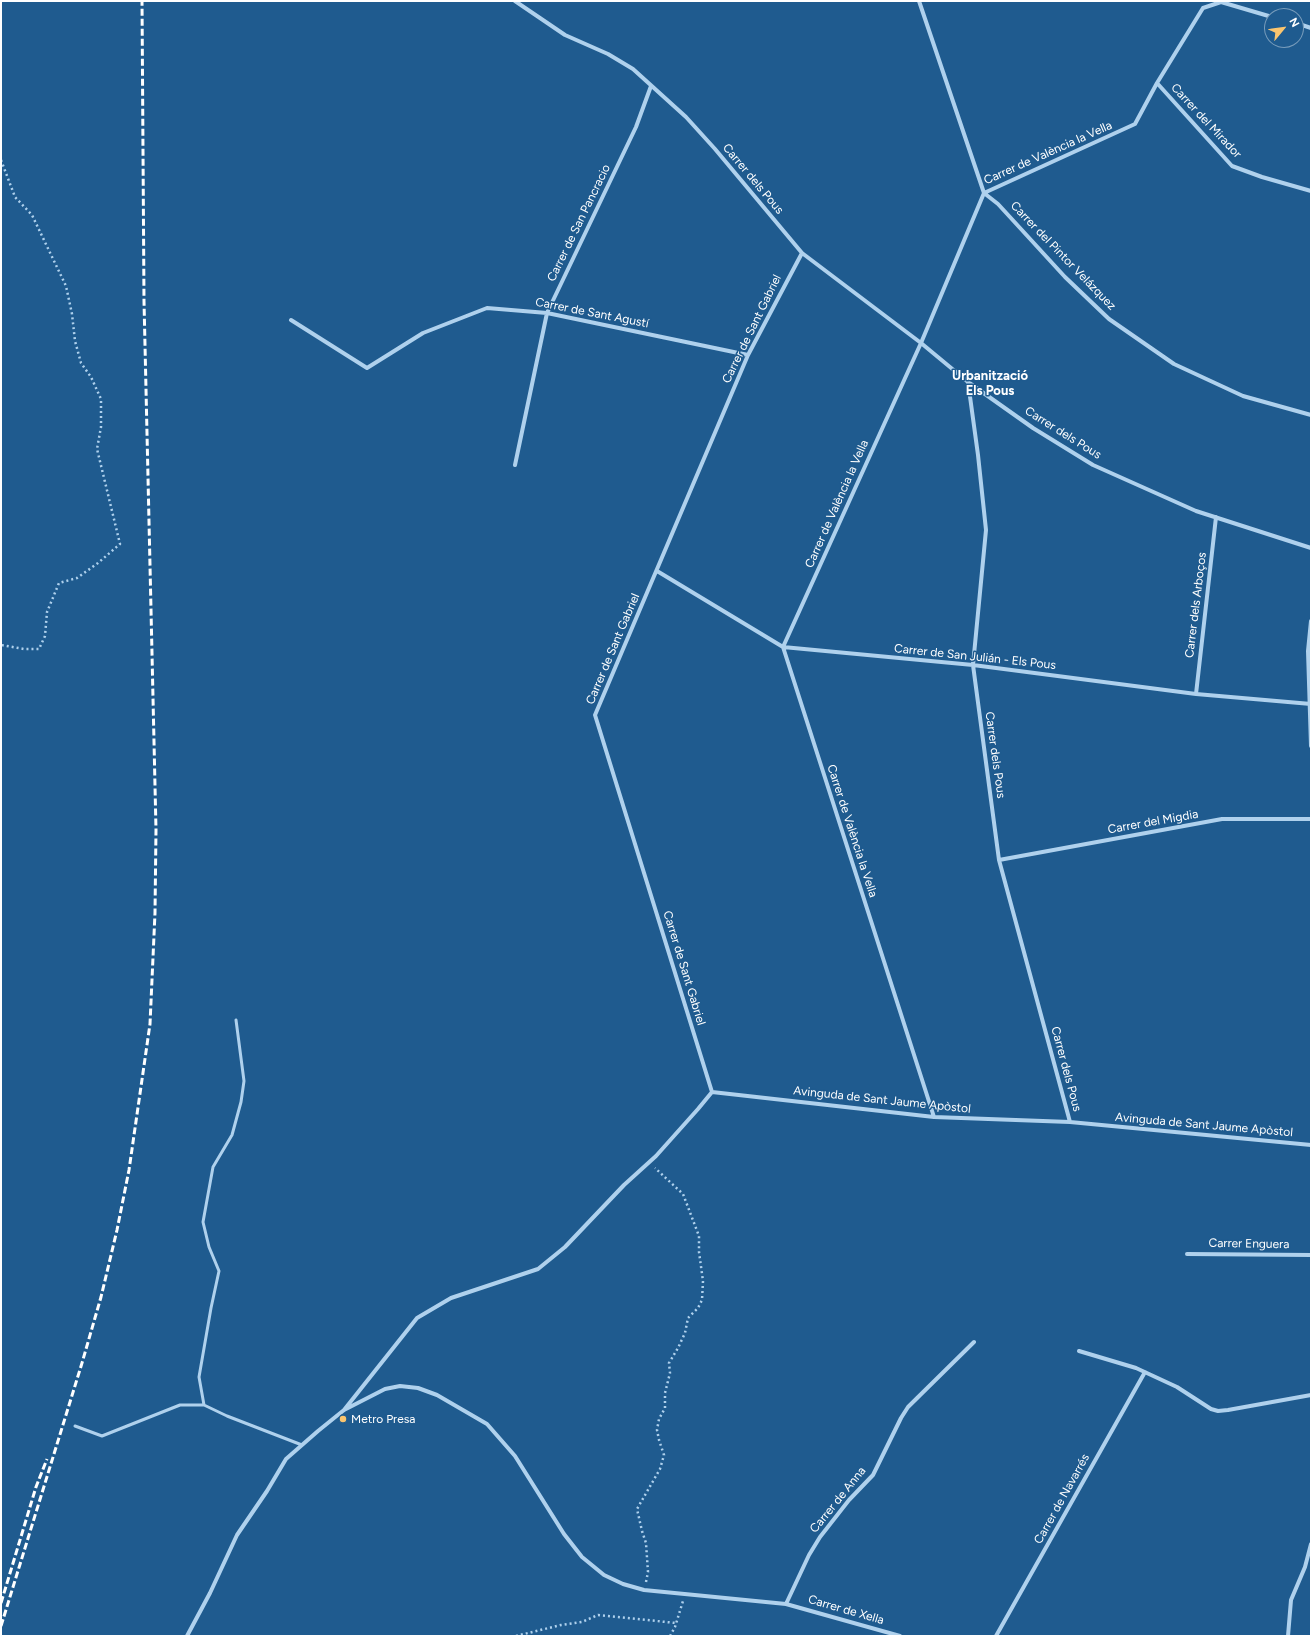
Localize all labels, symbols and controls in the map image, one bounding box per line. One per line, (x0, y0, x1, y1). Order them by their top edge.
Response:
north arrow (1264, 8, 1304, 48)
text: N (1286, 16, 1302, 29)
street label: Carrer del Mirador (1168, 81, 1244, 161)
street label: Carrer de València la Vella (982, 118, 1114, 188)
street label: Carrer dels Pous (719, 141, 787, 217)
street label: Carrer de San Pancracio (544, 162, 614, 284)
street label: Carrer del Pintor Velázquez (1007, 199, 1119, 313)
street label: Carrer de Sant Gabriel (719, 272, 785, 386)
street label: Carrer de Sant Agustí (534, 295, 650, 331)
district label: Urbanització Els Pous (952, 368, 1028, 399)
street label: Carrer dels Pous (1022, 404, 1104, 462)
street label: Carrer de València la Vella (802, 438, 872, 570)
street label: Carrer dels Arboços (1182, 551, 1210, 659)
street label: Carrer de Sant Gabriel (583, 591, 643, 707)
street label: Carrer de San Julián - Els Pous (893, 641, 1057, 673)
street label: Carrer dels Pous (982, 711, 1008, 799)
street label: Carrer de València la Vella (824, 763, 880, 899)
street label: Carrer del Migdia (1107, 807, 1199, 837)
street label: Carrer de Sant Gabriel (660, 909, 708, 1027)
street label: Carrer dels Pous (1048, 1025, 1084, 1113)
street label: Avinguda de Sant Jaume Apòstol (793, 1084, 971, 1116)
street label: Avinguda de Sant Jaume Apòstol (1115, 1110, 1293, 1140)
street label: Carrer Enguera (1209, 1236, 1289, 1252)
place label: Metro Presa (351, 1412, 415, 1426)
marker: Metro Presa (338, 1414, 348, 1424)
street label: Carrer de Navarrés (1031, 1451, 1093, 1547)
street label: Carrer de Anna (807, 1464, 869, 1536)
street label: Carrer de Xella (807, 1592, 885, 1628)

